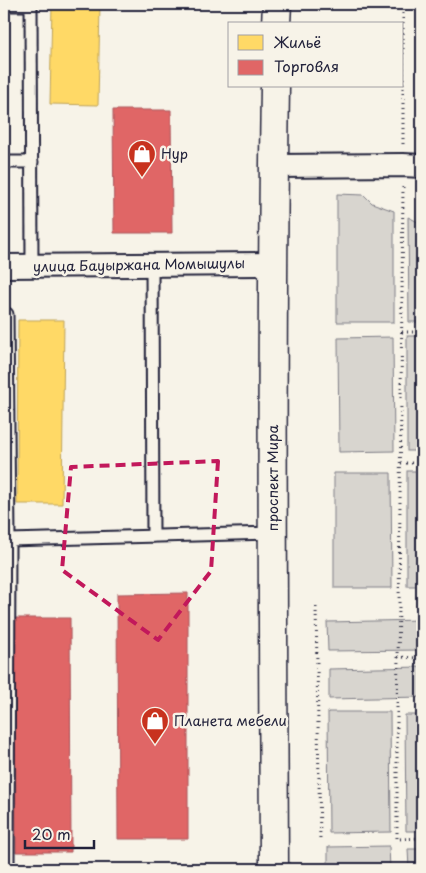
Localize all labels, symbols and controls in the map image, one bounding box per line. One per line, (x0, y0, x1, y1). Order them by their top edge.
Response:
legend (228, 22, 404, 88)
text: Жильё (273, 30, 321, 53)
text: Торговля (274, 54, 339, 77)
shop icon: Нур (127, 139, 157, 178)
place label: Нур (161, 143, 188, 164)
street label: улица Бауыржана Момышулы (33, 252, 245, 277)
street label: проспект Мира (262, 425, 283, 531)
shop icon: Планета мебели (140, 706, 170, 745)
place label: Планета мебели (174, 710, 287, 731)
scale bar (25, 818, 94, 850)
text: 20 m (32, 822, 71, 845)

